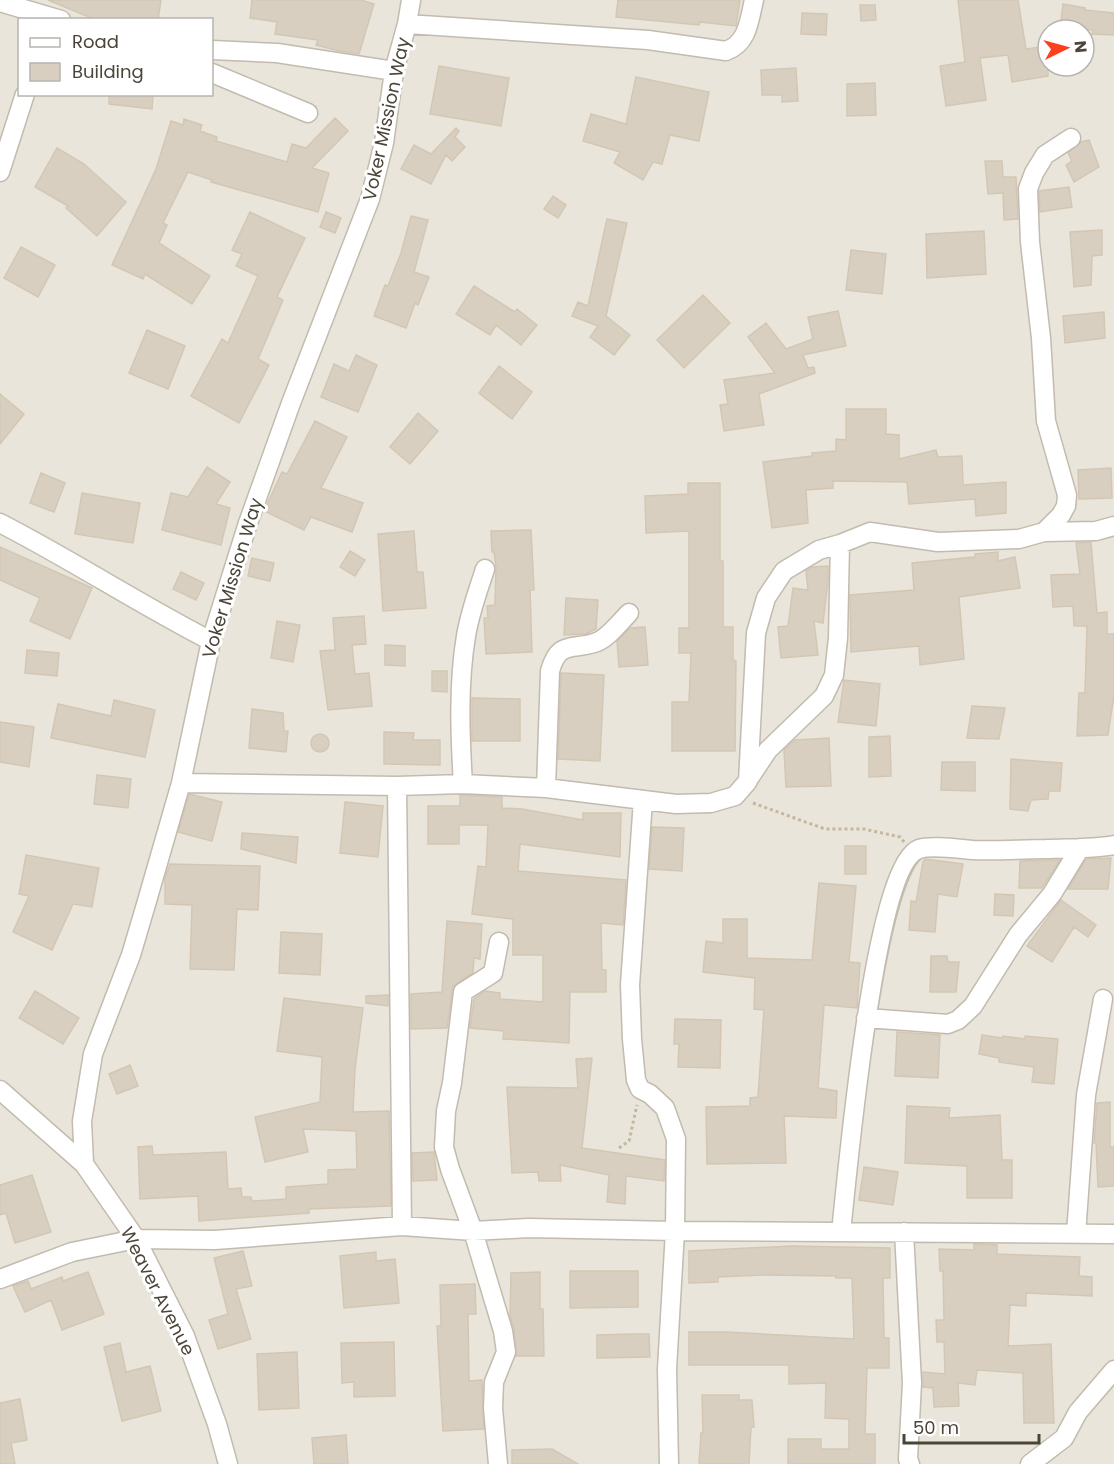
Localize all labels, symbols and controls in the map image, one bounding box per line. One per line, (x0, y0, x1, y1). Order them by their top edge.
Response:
legend (18, 18, 213, 96)
north arrow (1036, 18, 1096, 78)
text: Road (72, 29, 119, 54)
street label: Voker Mission Way (356, 35, 416, 203)
text: N (1068, 40, 1092, 54)
text: Building (72, 59, 144, 84)
street label: Voker Mission Way (196, 495, 268, 661)
street label: Weaver Avenue (115, 1222, 201, 1360)
scale bar (904, 1407, 1039, 1445)
text: 50 m (913, 1415, 959, 1440)

